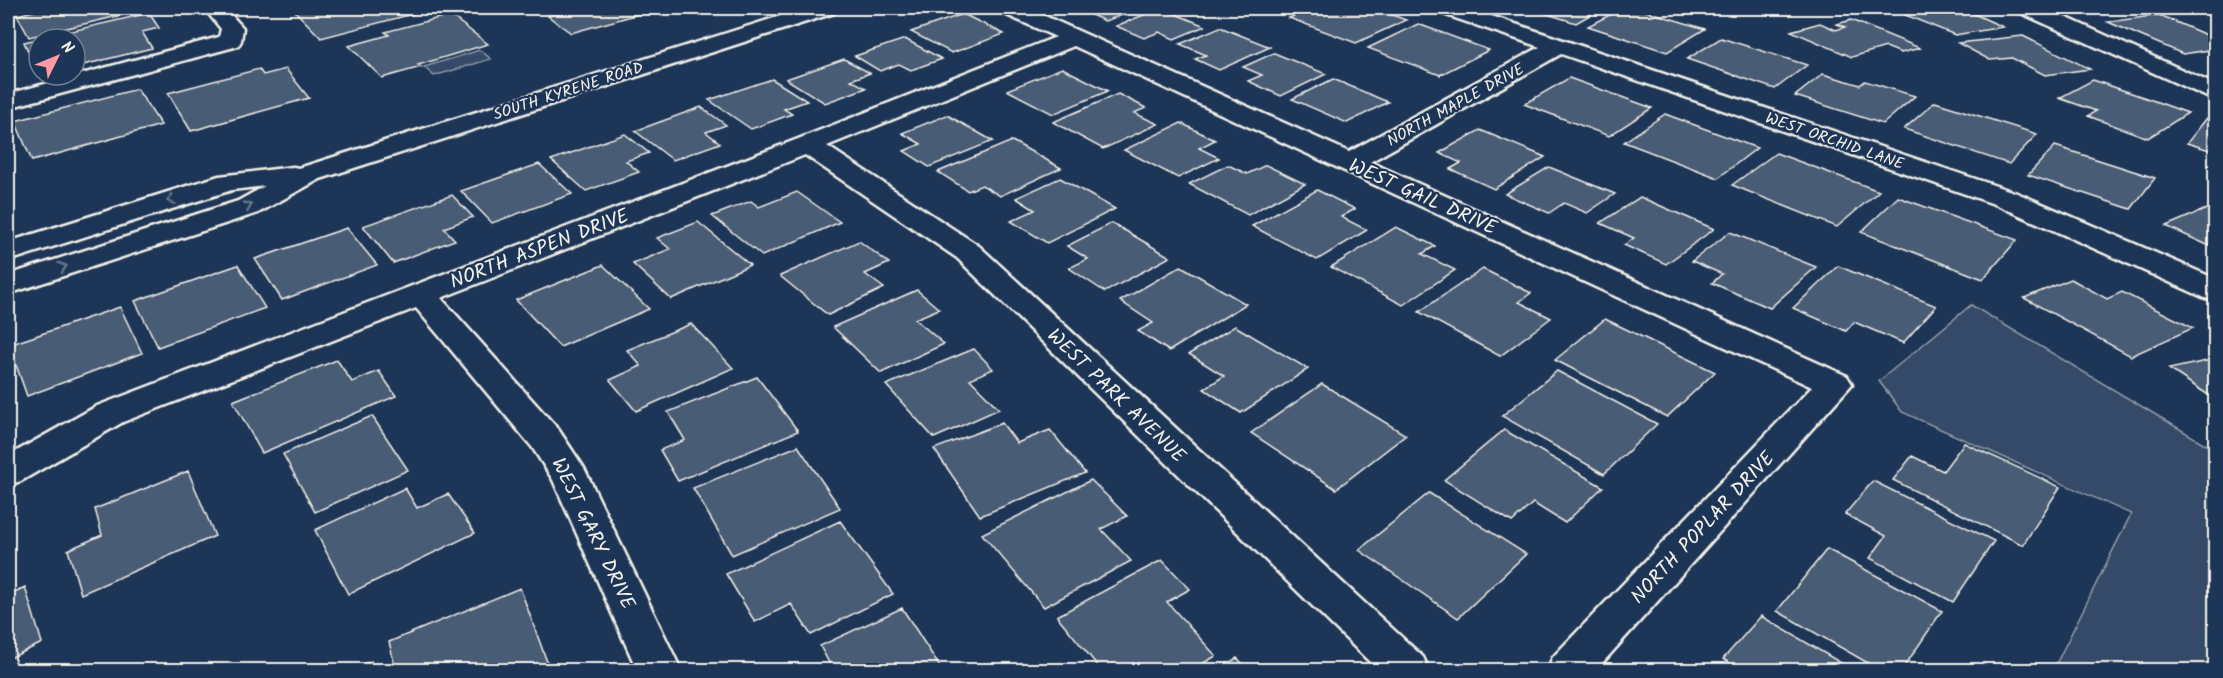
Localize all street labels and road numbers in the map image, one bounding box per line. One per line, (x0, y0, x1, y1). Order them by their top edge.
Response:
street label: SOUTH KYRENE ROAD (490, 55, 647, 128)
street label: NORTH MAPLE DRIVE (1382, 57, 1530, 154)
street label: WEST ORCHID LANE (1762, 106, 1908, 177)
street label: WEST GAIL DRIVE (1343, 151, 1503, 245)
street label: NORTH ASPEN DRIVE (445, 200, 635, 299)
street label: WEST PARK AVENUE (1039, 321, 1193, 472)
street label: NORTH POPLAR DRIVE (1624, 444, 1784, 612)
street label: WEST GARY DRIVE (542, 453, 643, 616)

